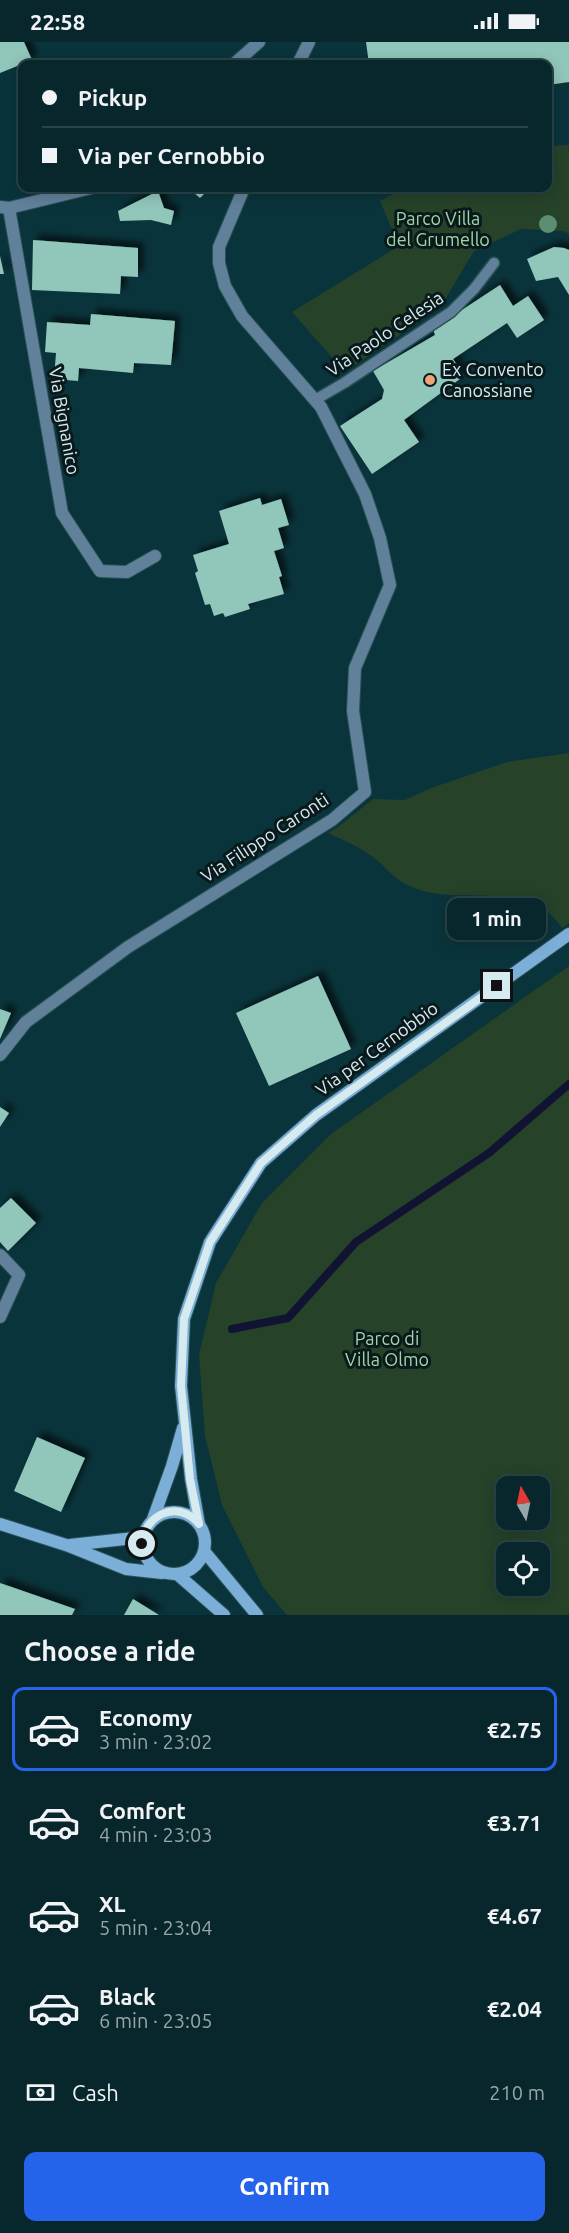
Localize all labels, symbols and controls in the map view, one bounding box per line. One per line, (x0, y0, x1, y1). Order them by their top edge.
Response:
text: 22:58 (30, 9, 85, 34)
text: Pickup (78, 85, 147, 110)
text: Via per Cernobbio (78, 143, 265, 168)
park label: Parco Villa del Grumello (386, 208, 490, 249)
street label: Via Paolo Celesia (322, 287, 447, 380)
place label: Ex Convento Canossiane (442, 359, 544, 400)
street label: Via Bignanico (46, 365, 84, 476)
marker: Ex Convento Canossiane (423, 373, 437, 387)
street label: Via Filippo Caronti (197, 789, 332, 886)
callout: 1 min (448, 899, 546, 941)
text: 1 min (471, 907, 522, 930)
route end (483, 972, 510, 999)
street label: Via per Cernobbio (312, 997, 441, 1099)
park label: Parco di Villa Olmo (345, 1328, 429, 1369)
north arrow (496, 1476, 550, 1530)
map controls (496, 1476, 550, 1596)
route start (128, 1530, 155, 1557)
button: locate (496, 1542, 550, 1596)
text: Choose a ride (24, 1636, 196, 1666)
icon: car (27, 1702, 81, 1756)
text: Economy (99, 1705, 192, 1730)
text: €2.75 (487, 1717, 542, 1742)
text: 3 min · 23:02 (99, 1730, 213, 1753)
icon: car (27, 1795, 81, 1849)
text: Comfort (99, 1798, 186, 1823)
text: €3.71 (487, 1810, 542, 1835)
text: 4 min · 23:03 (99, 1823, 213, 1846)
icon: car (27, 1888, 81, 1942)
text: XL (99, 1891, 126, 1916)
text: €4.67 (487, 1903, 542, 1928)
text: 5 min · 23:04 (99, 1916, 213, 1939)
icon: car (27, 1981, 81, 2035)
text: Black (99, 1984, 156, 2009)
text: €2.04 (487, 1996, 542, 2021)
text: 6 min · 23:05 (99, 2009, 213, 2032)
icon: cash (24, 2076, 57, 2109)
text: Cash (72, 2080, 119, 2105)
text: 210 m (489, 2081, 545, 2104)
button: Confirm (24, 2152, 545, 2221)

